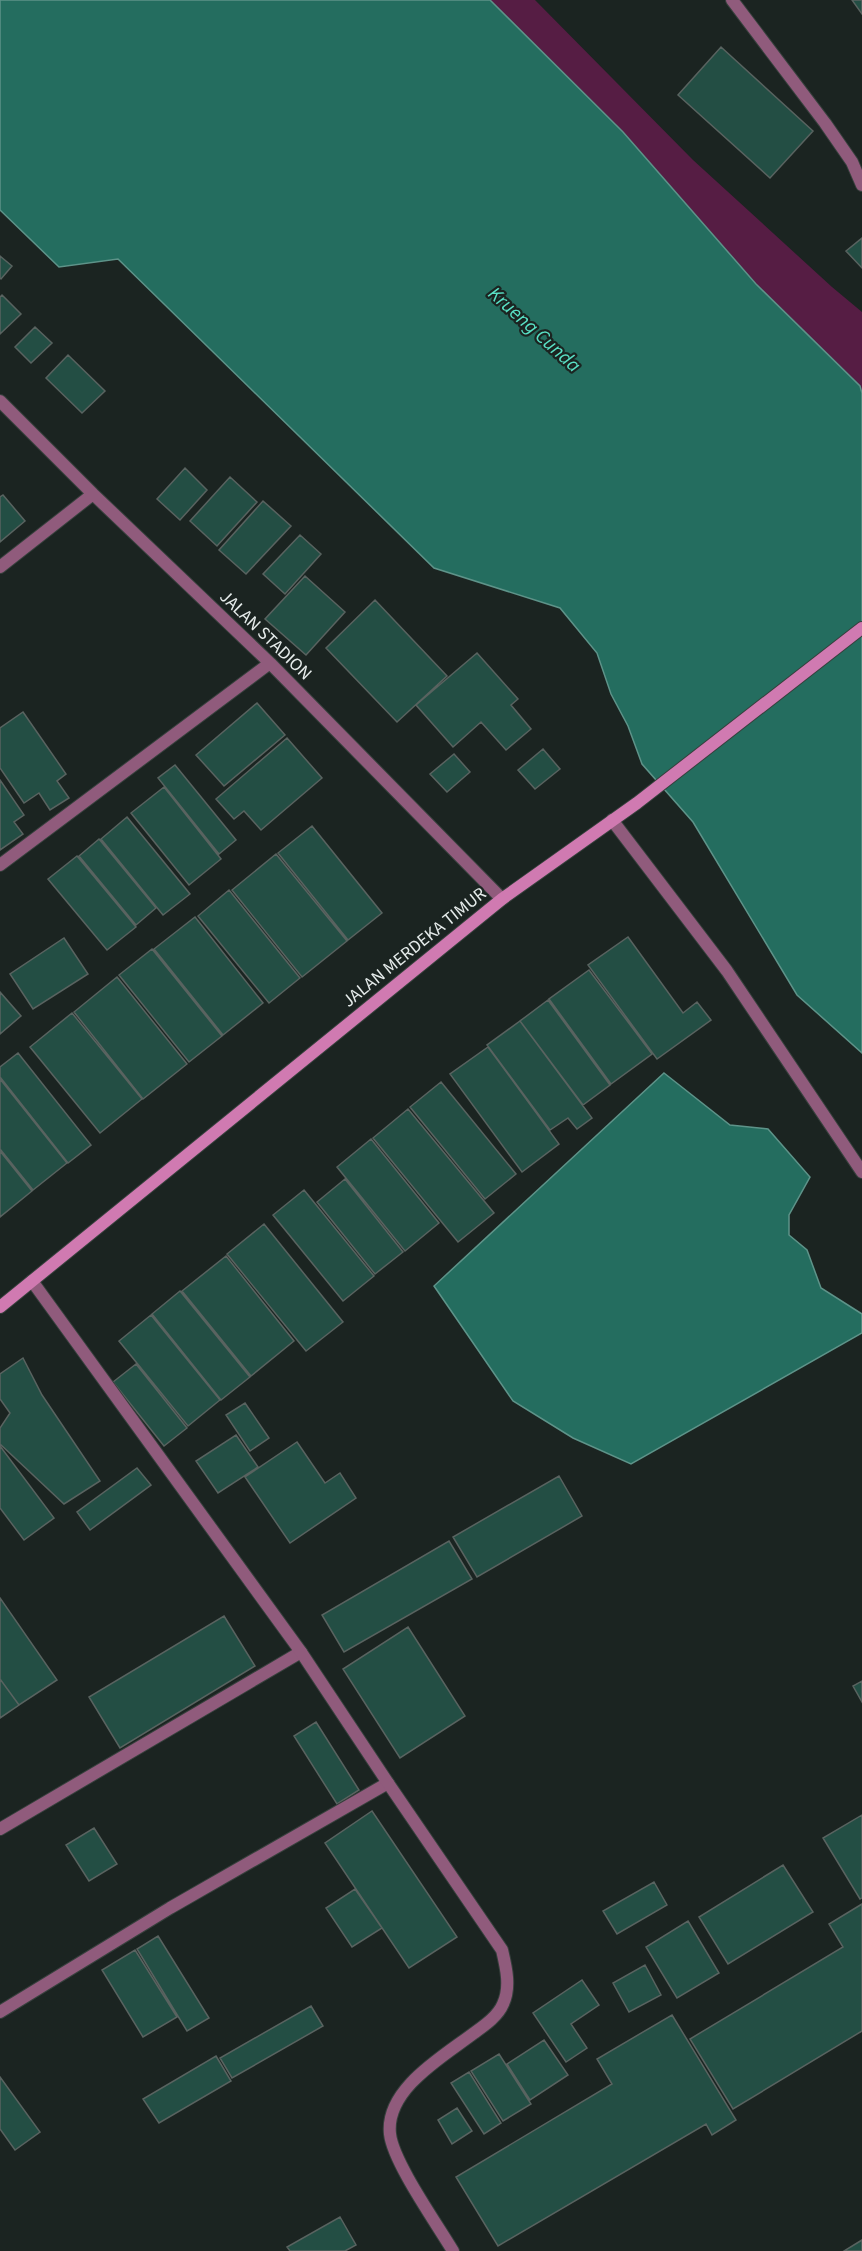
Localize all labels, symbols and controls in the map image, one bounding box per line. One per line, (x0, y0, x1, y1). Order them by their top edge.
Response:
water label: Krueng Cunda (482, 280, 587, 379)
street label: JALAN STADION (214, 585, 317, 686)
street label: JALAN MERDEKA TIMUR (337, 881, 492, 1013)

